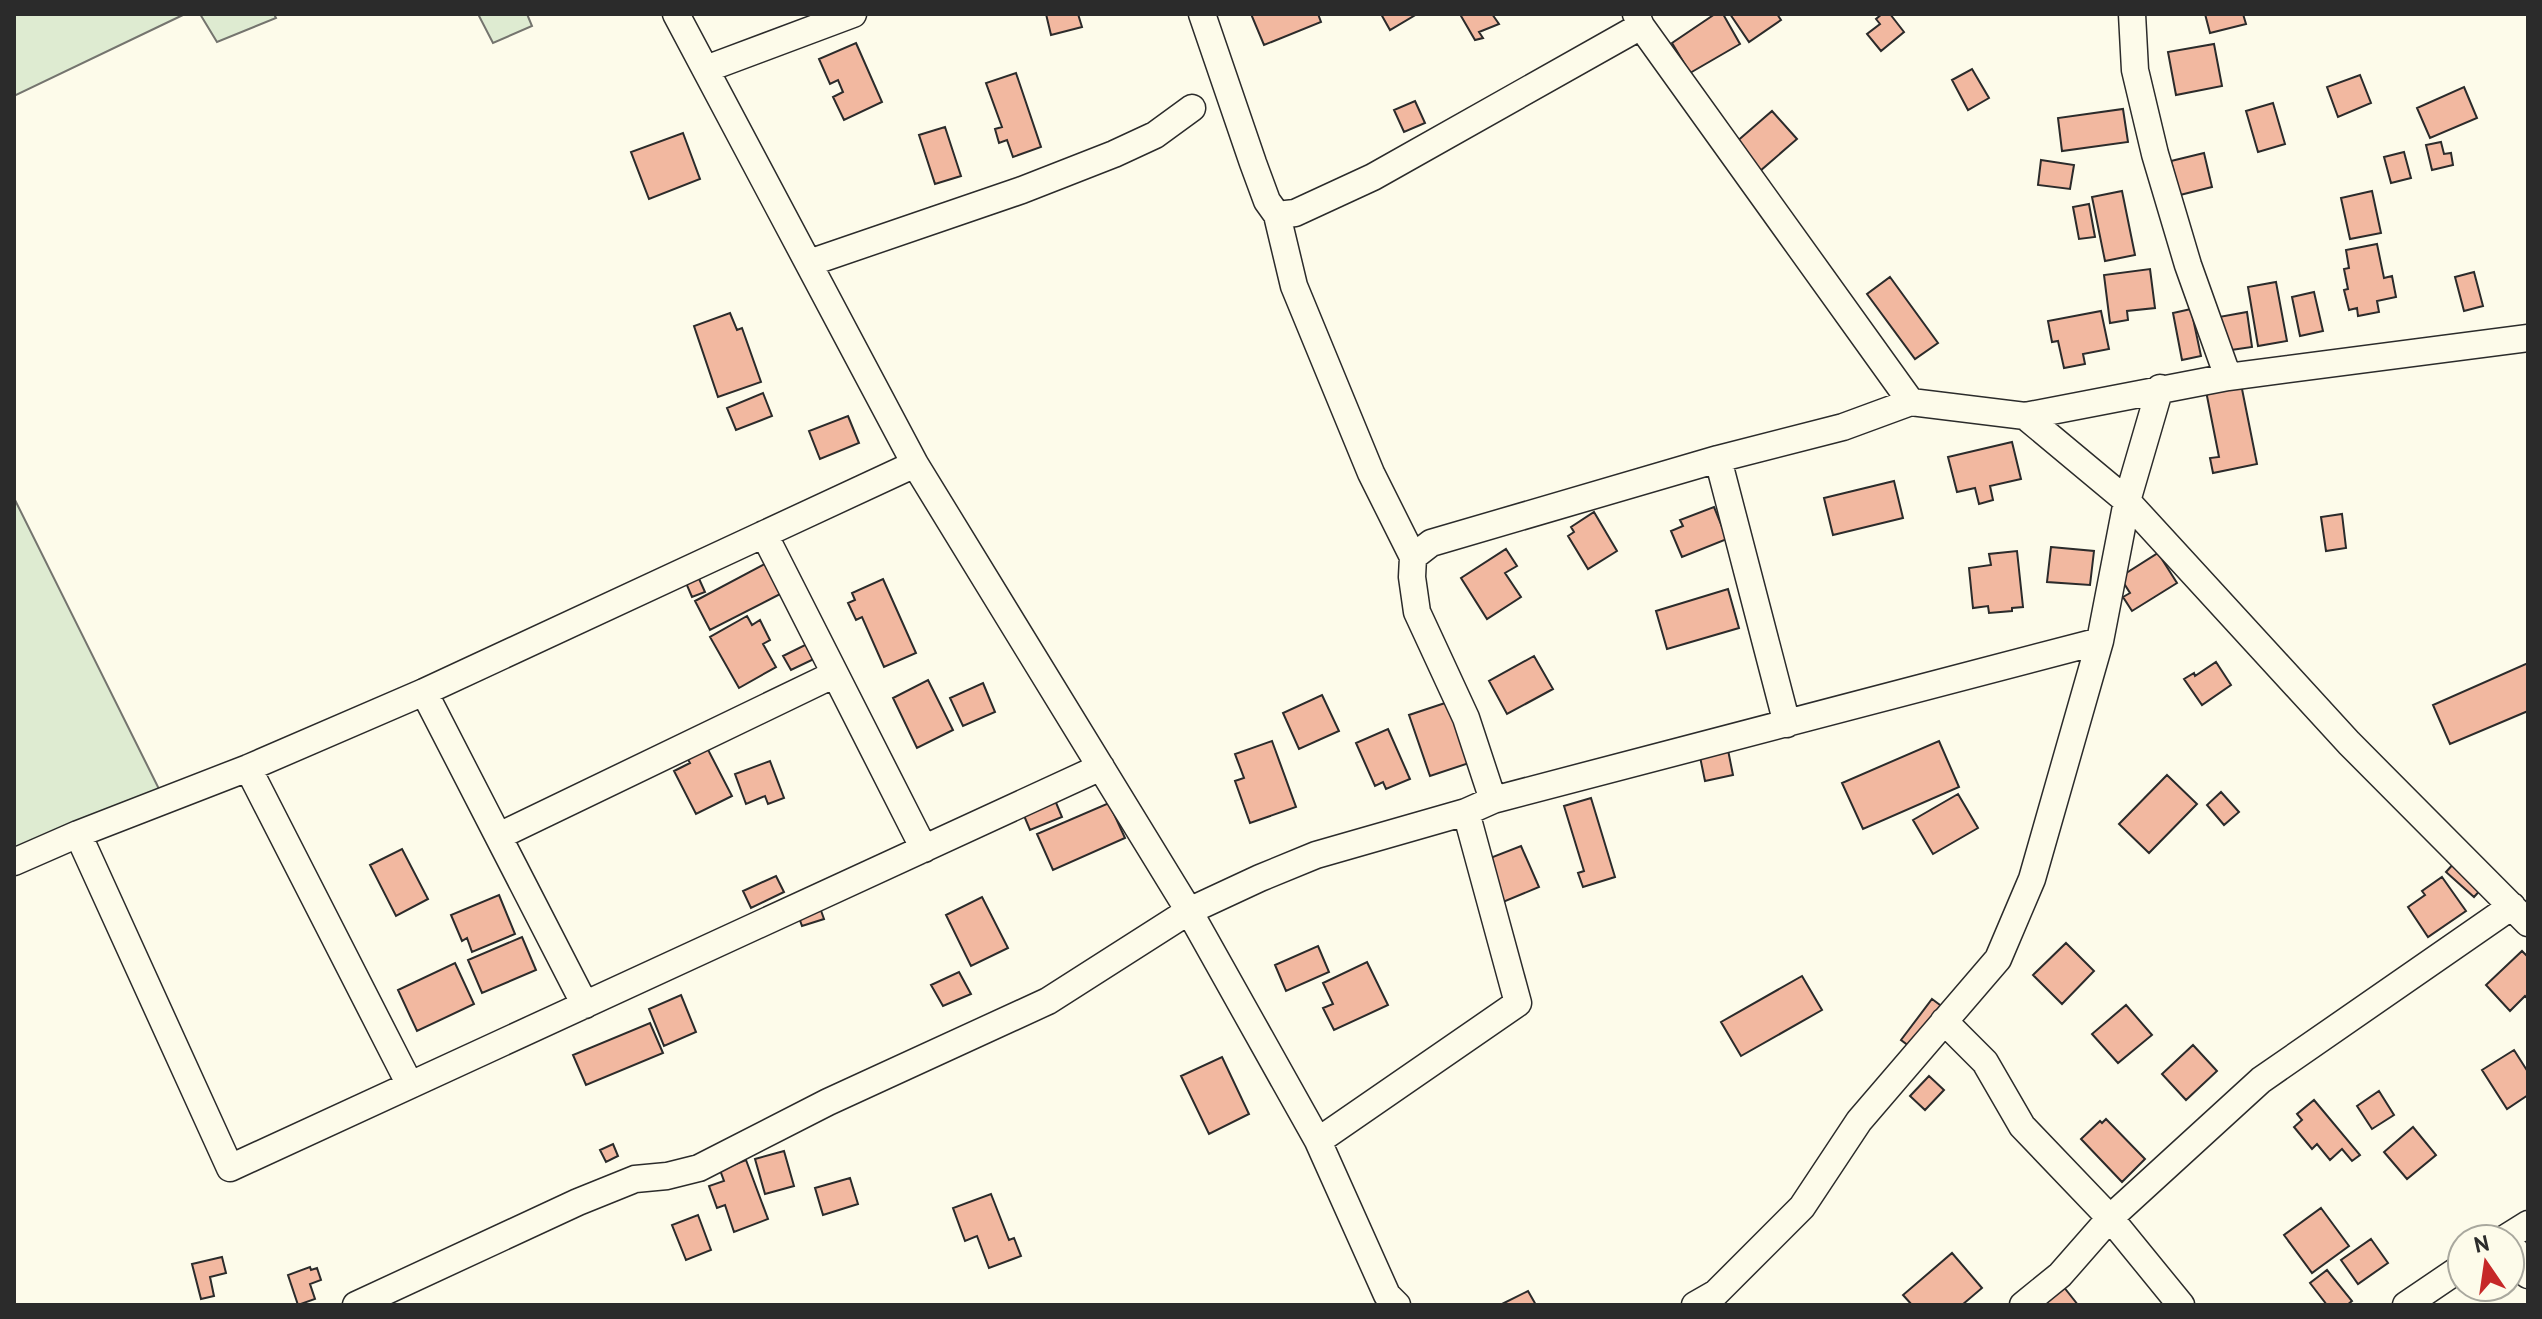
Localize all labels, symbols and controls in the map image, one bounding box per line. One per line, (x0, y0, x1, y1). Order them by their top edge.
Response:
north arrow (2446, 1223, 2526, 1303)
text: N (2471, 1228, 2492, 1259)

